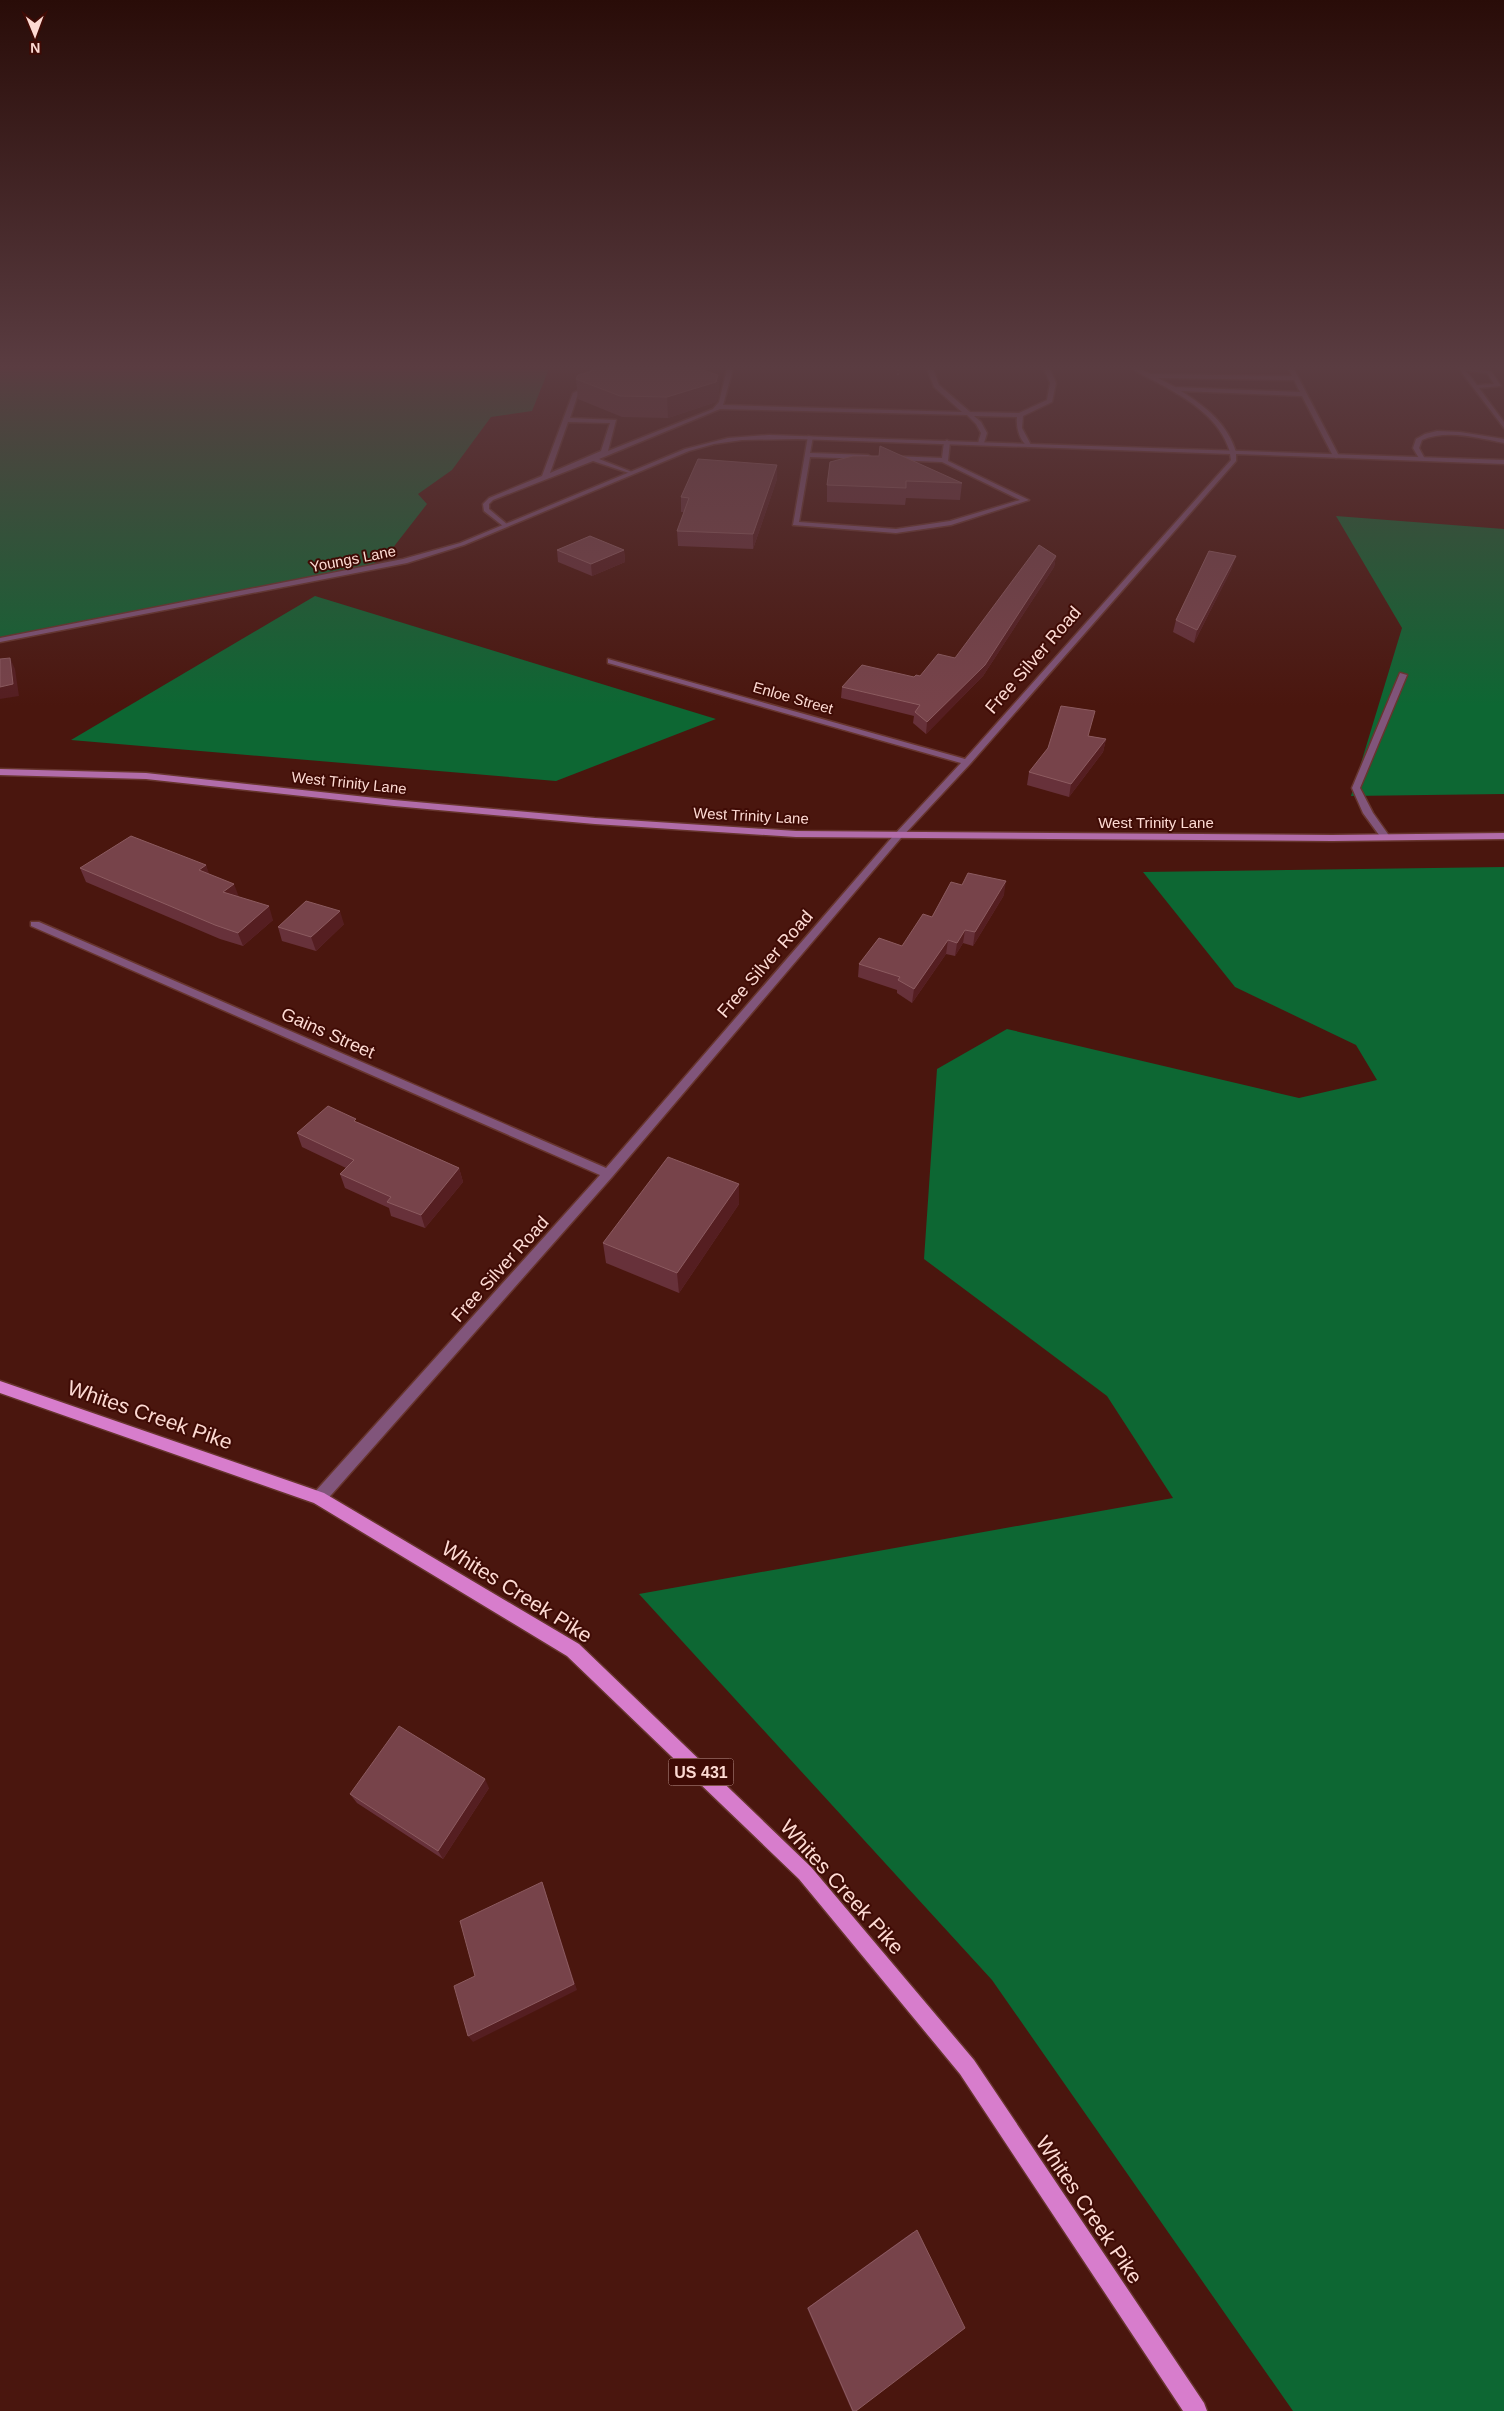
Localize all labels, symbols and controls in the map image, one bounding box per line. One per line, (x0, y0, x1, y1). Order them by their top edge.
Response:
north arrow (10, 10, 60, 60)
text: N (30, 40, 40, 56)
street label: Youngs Lane (309, 542, 397, 575)
street label: Free Silver Road (981, 602, 1085, 718)
street label: Enloe Street (751, 678, 836, 717)
street label: West Trinity Lane (291, 768, 407, 797)
street label: West Trinity Lane (693, 804, 809, 827)
street label: West Trinity Lane (1098, 814, 1214, 831)
street label: Free Silver Road (713, 906, 817, 1022)
street label: Gains Street (278, 1004, 378, 1062)
street label: Free Silver Road (447, 1212, 553, 1326)
street label: Whites Creek Pike (65, 1376, 236, 1454)
street label: Whites Creek Pike (438, 1536, 597, 1647)
road number: US 431 (668, 1758, 734, 1785)
street label: Whites Creek Pike (776, 1815, 909, 1959)
street label: Whites Creek Pike (1032, 2132, 1147, 2288)

